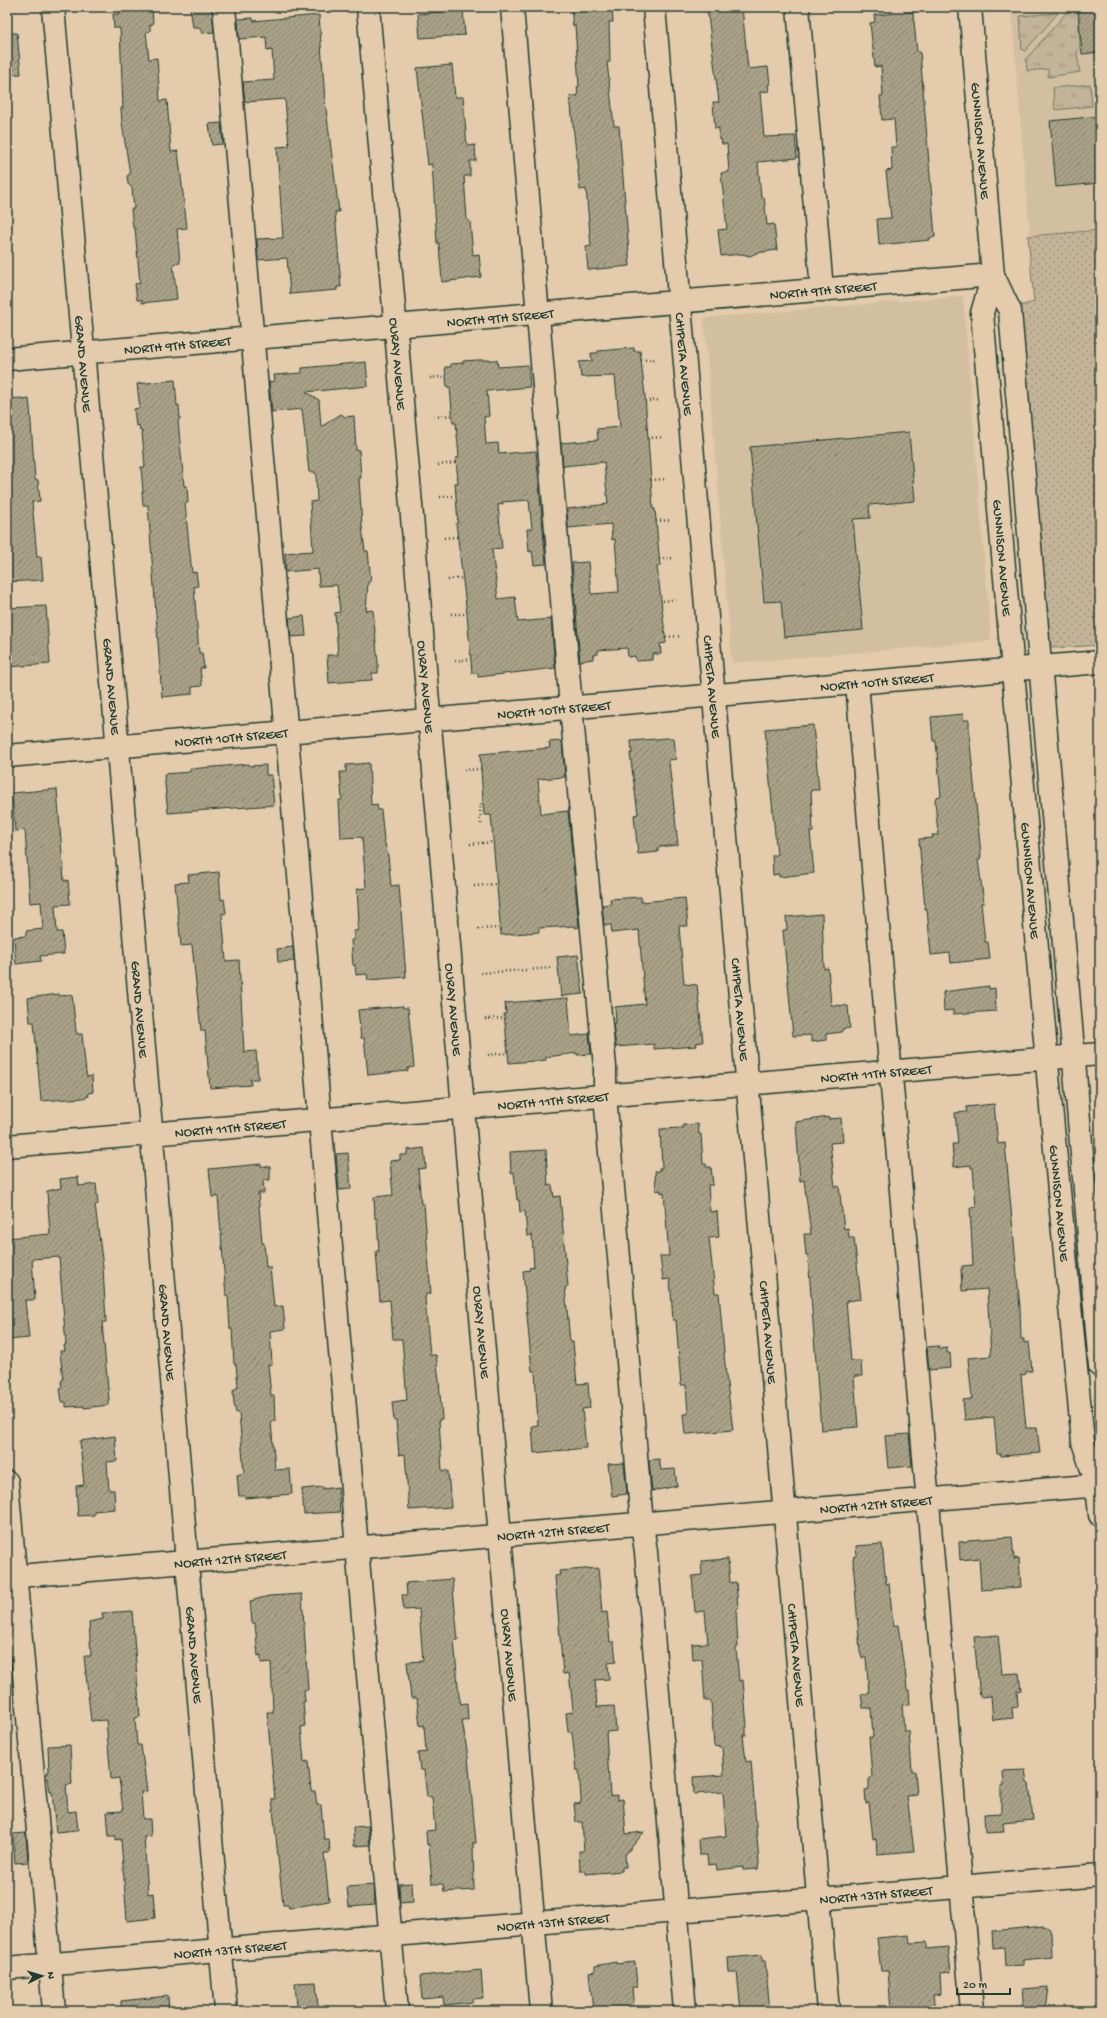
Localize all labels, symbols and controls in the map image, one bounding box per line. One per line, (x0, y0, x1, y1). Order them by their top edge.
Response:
street label: GUNNISON AVENUE (966, 82, 993, 201)
street label: NORTH 9TH STREET (769, 279, 878, 305)
street label: NORTH 9TH STREET (446, 306, 555, 333)
street label: CHIPETA AVENUE (670, 312, 696, 417)
street label: GRAND AVENUE (69, 315, 94, 414)
street label: OURAY AVENUE (384, 317, 409, 412)
street label: NORTH 9TH STREET (123, 334, 232, 360)
street label: GUNNISON AVENUE (987, 499, 1014, 618)
street label: CHIPETA AVENUE (698, 635, 724, 740)
street label: GRAND AVENUE (97, 638, 123, 737)
street label: OURAY AVENUE (412, 640, 437, 735)
street label: NORTH 10TH STREET (819, 670, 935, 697)
street label: NORTH 10TH STREET (497, 698, 612, 725)
street label: NORTH 10TH STREET (174, 726, 290, 753)
street label: GUNNISON AVENUE (1015, 822, 1042, 941)
street label: CHIPETA AVENUE (726, 957, 752, 1063)
street label: GRAND AVENUE (125, 960, 151, 1060)
street label: OURAY AVENUE (440, 963, 465, 1058)
street label: NORTH 11TH STREET (820, 1062, 933, 1089)
street label: NORTH 11TH STREET (497, 1089, 610, 1116)
street label: NORTH 11TH STREET (174, 1116, 287, 1143)
street label: GUNNISON AVENUE (1044, 1144, 1072, 1263)
street label: CHIPETA AVENUE (754, 1280, 780, 1386)
street label: GRAND AVENUE (153, 1283, 178, 1382)
street label: OURAY AVENUE (467, 1285, 492, 1380)
street label: NORTH 12TH STREET (819, 1493, 934, 1520)
street label: NORTH 12TH STREET (496, 1520, 611, 1547)
street label: NORTH 12TH STREET (173, 1547, 288, 1574)
street label: CHIPETA AVENUE (782, 1603, 808, 1708)
street label: GRAND AVENUE (180, 1606, 205, 1705)
street label: OURAY AVENUE (495, 1608, 520, 1703)
street label: NORTH 13TH STREET (819, 1883, 934, 1910)
street label: NORTH 13TH STREET (496, 1911, 611, 1937)
street label: NORTH 13TH STREET (173, 1938, 288, 1965)
north arrow (22, 1956, 62, 1996)
scale bar (957, 1970, 1010, 1996)
text: N (44, 1971, 56, 1979)
text: 20 m (963, 1979, 988, 1993)

